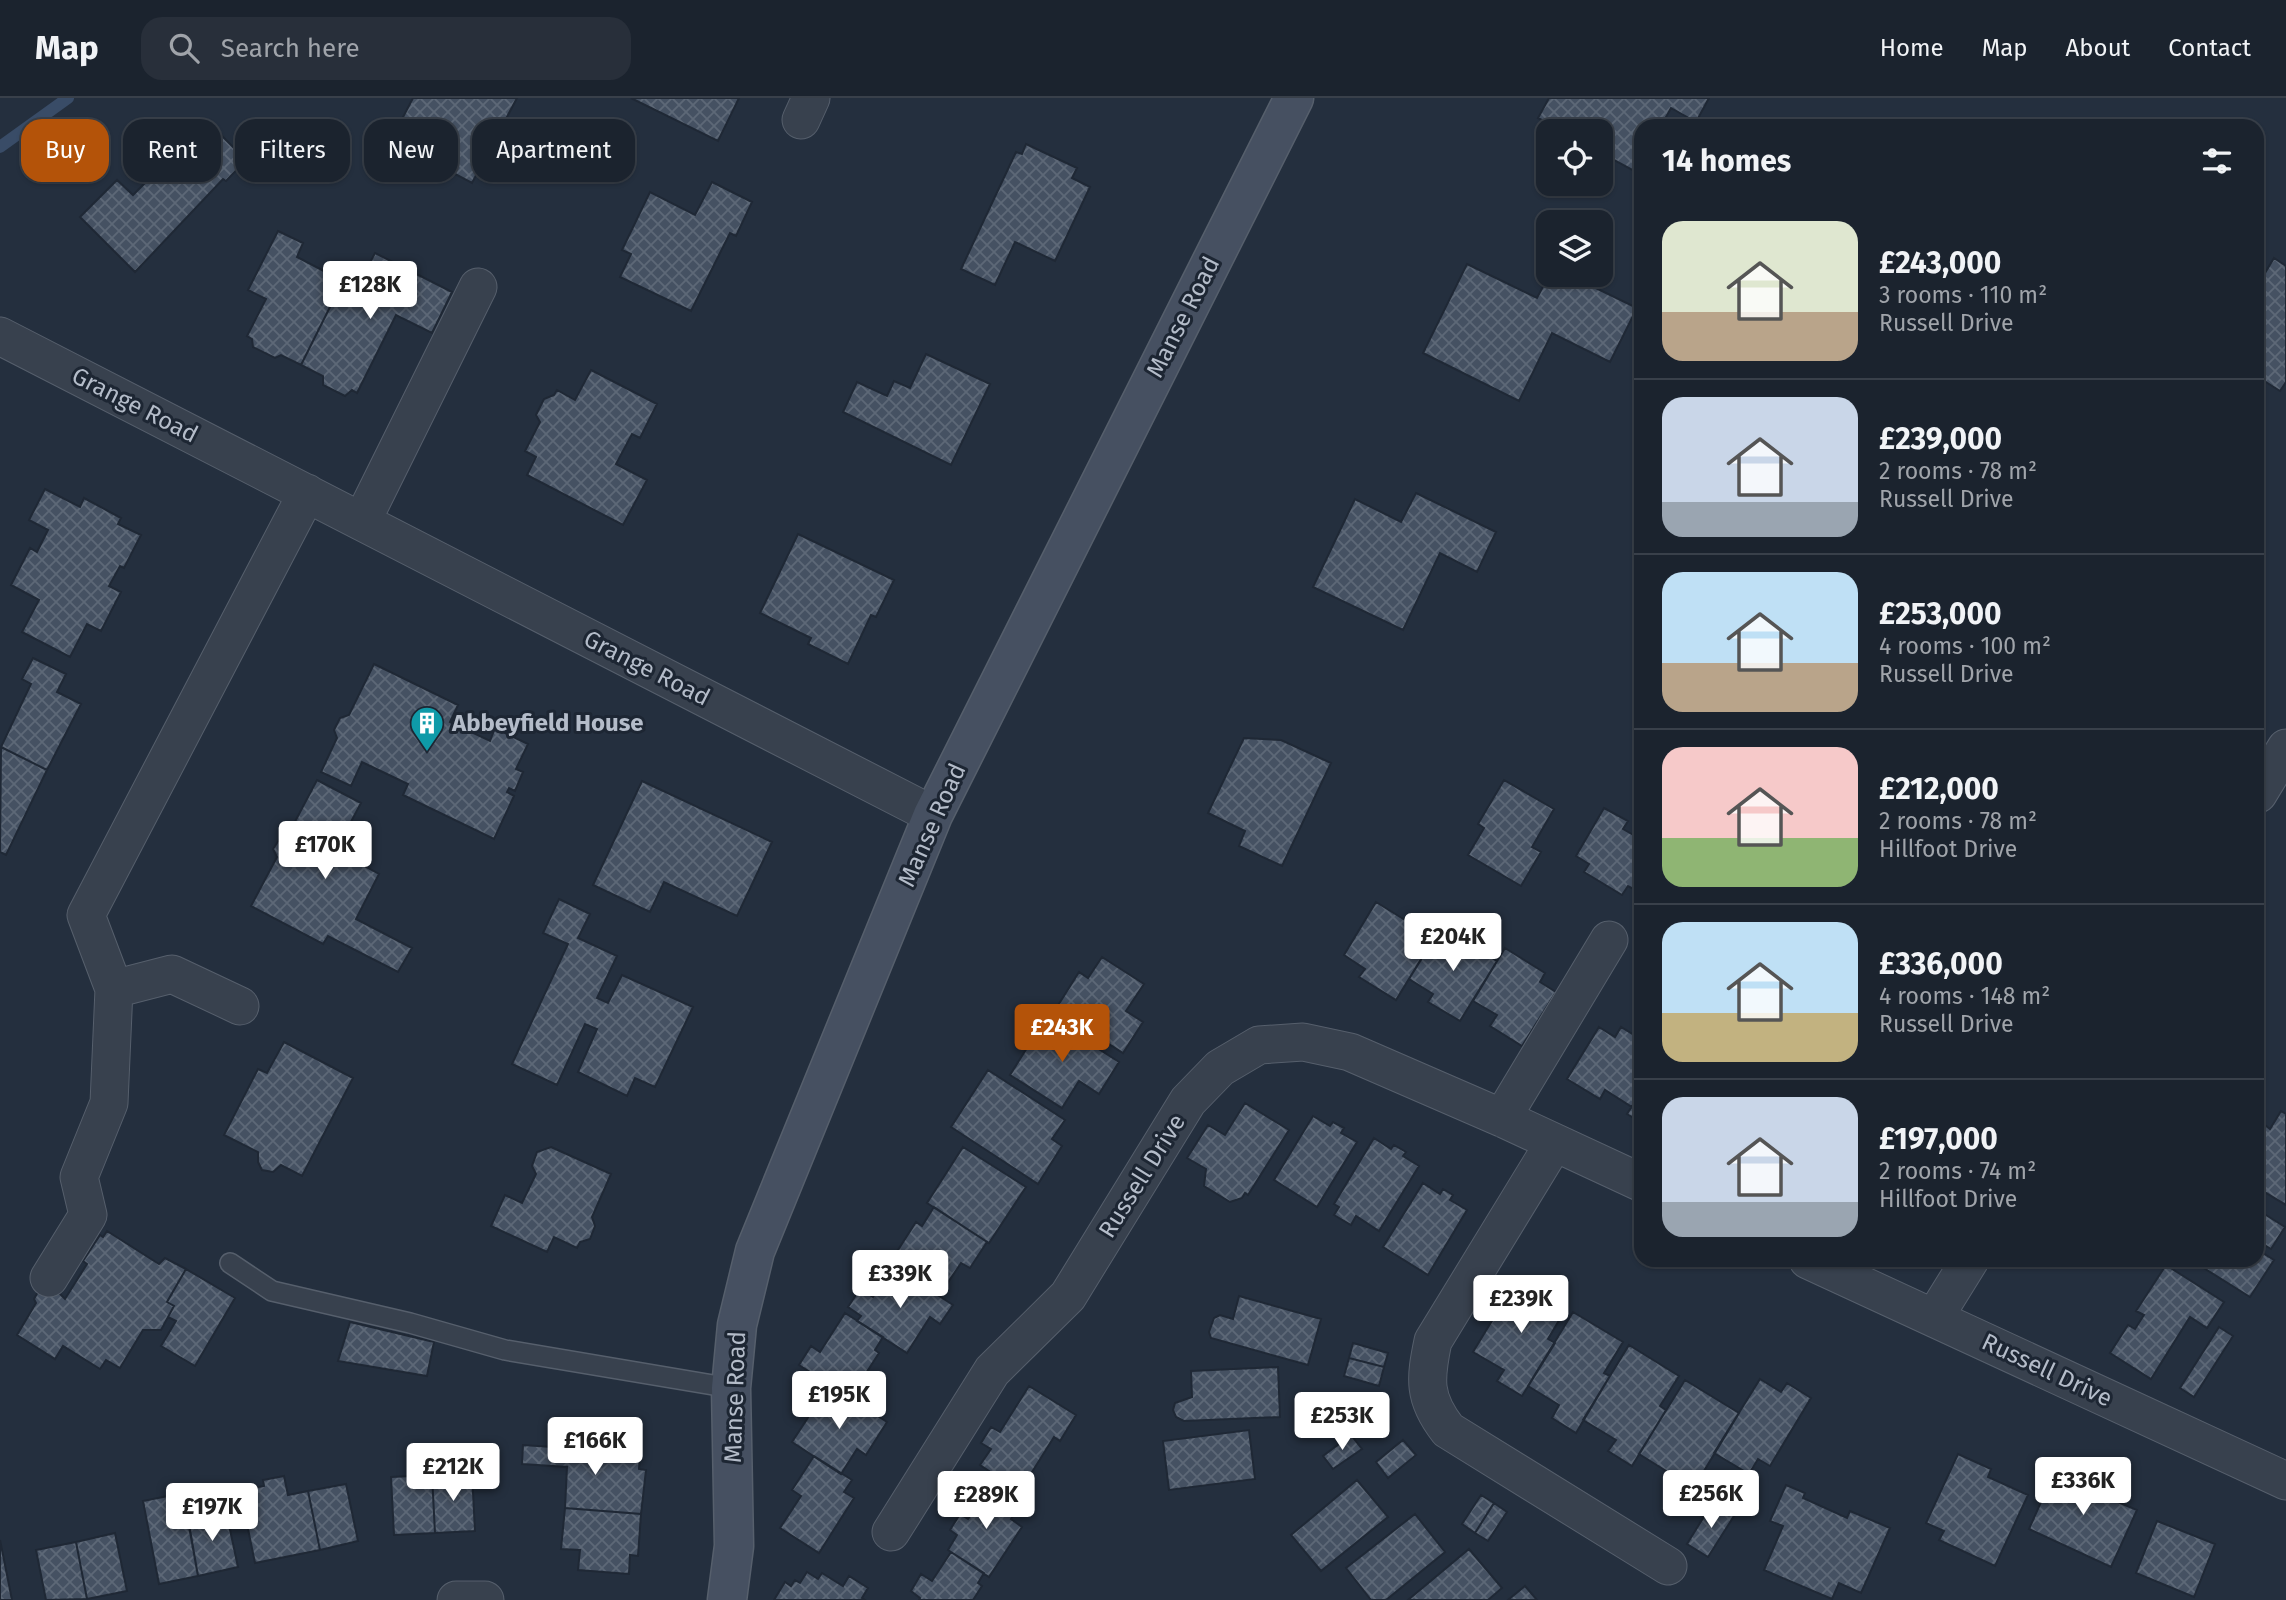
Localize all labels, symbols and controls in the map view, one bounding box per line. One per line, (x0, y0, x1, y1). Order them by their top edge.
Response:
search box (141, 17, 631, 80)
text: Map (35, 28, 99, 68)
icon: search (165, 29, 203, 67)
text: Search here (221, 33, 360, 64)
text: Home (1880, 34, 1944, 62)
text: Map (1982, 34, 2028, 62)
text: About (2066, 34, 2130, 62)
text: Contact (2168, 34, 2251, 62)
chip: Buy (21, 119, 109, 182)
chip: Rent (123, 119, 221, 182)
chip: Filters (235, 119, 350, 182)
chip: New (364, 119, 458, 182)
chip: Apartment (472, 119, 635, 182)
map controls (1536, 119, 1613, 287)
button: locate (1536, 119, 1613, 196)
icon: filters (2198, 142, 2236, 180)
text: 14 homes (1662, 143, 1791, 179)
button: layers (1536, 210, 1613, 287)
text: £243,000 (1879, 245, 2001, 281)
icon: home (1718, 249, 1802, 333)
street label: Manse Road (1141, 252, 1225, 382)
pin: £128K (321, 262, 419, 321)
text: £128K (339, 270, 401, 298)
text: 3 rooms · 110 m² (1879, 281, 2047, 309)
text: Russell Drive (1879, 309, 2014, 337)
street label: Grange Road (67, 361, 203, 449)
text: £239,000 (1879, 421, 2002, 457)
icon: home (1718, 425, 1802, 509)
text: 2 rooms · 78 m² (1879, 457, 2037, 485)
text: Russell Drive (1879, 485, 2014, 513)
text: £253,000 (1879, 596, 2002, 632)
icon: home (1718, 600, 1802, 684)
street label: Grange Road (579, 624, 715, 712)
text: 4 rooms · 100 m² (1879, 632, 2051, 660)
text: Russell Drive (1879, 660, 2014, 688)
building icon: Abbeyfield House (408, 704, 446, 753)
place label: Abbeyfield House (451, 709, 644, 737)
street label: Manse Road (892, 759, 972, 891)
text: £212,000 (1879, 771, 1999, 807)
icon: home (1718, 775, 1802, 859)
text: 2 rooms · 78 m² (1879, 807, 2037, 835)
pin: £170K (276, 822, 374, 881)
text: £170K (295, 830, 355, 858)
text: Hillfoot Drive (1879, 835, 2017, 863)
pin: £204K (1404, 914, 1502, 973)
text: £204K (1420, 922, 1486, 950)
text: £336,000 (1879, 946, 2003, 982)
icon: home (1718, 950, 1802, 1034)
text: 4 rooms · 148 m² (1879, 982, 2050, 1010)
pin: £243K (1013, 1004, 1111, 1064)
text: Russell Drive (1879, 1010, 2014, 1038)
text: £243K (1031, 1013, 1093, 1041)
street label: Russell Drive (1093, 1109, 1191, 1243)
text: £197,000 (1879, 1121, 1998, 1157)
icon: home (1718, 1125, 1802, 1209)
text: 2 rooms · 74 m² (1879, 1157, 2036, 1185)
text: Hillfoot Drive (1879, 1185, 2017, 1213)
pin: £339K (851, 1250, 949, 1310)
text: £339K (868, 1259, 932, 1287)
pin: £239K (1472, 1276, 1570, 1335)
text: £239K (1489, 1284, 1553, 1312)
street label: Russell Drive (1977, 1328, 2117, 1412)
street label: Manse Road (719, 1331, 751, 1463)
pin: £195K (790, 1372, 888, 1431)
text: £195K (808, 1380, 870, 1408)
pin: £253K (1293, 1392, 1391, 1452)
text: £253K (1311, 1401, 1373, 1429)
pin: £166K (546, 1418, 644, 1477)
text: £166K (564, 1426, 626, 1454)
pin: £212K (404, 1444, 502, 1503)
text: £212K (423, 1452, 483, 1480)
pin: £336K (2034, 1458, 2132, 1517)
text: £336K (2051, 1466, 2115, 1494)
pin: £256K (1662, 1470, 1760, 1530)
pin: £289K (937, 1472, 1035, 1531)
text: £256K (1679, 1479, 1743, 1507)
text: £289K (954, 1480, 1018, 1508)
pin: £197K (163, 1484, 261, 1543)
text: £197K (182, 1492, 242, 1520)

